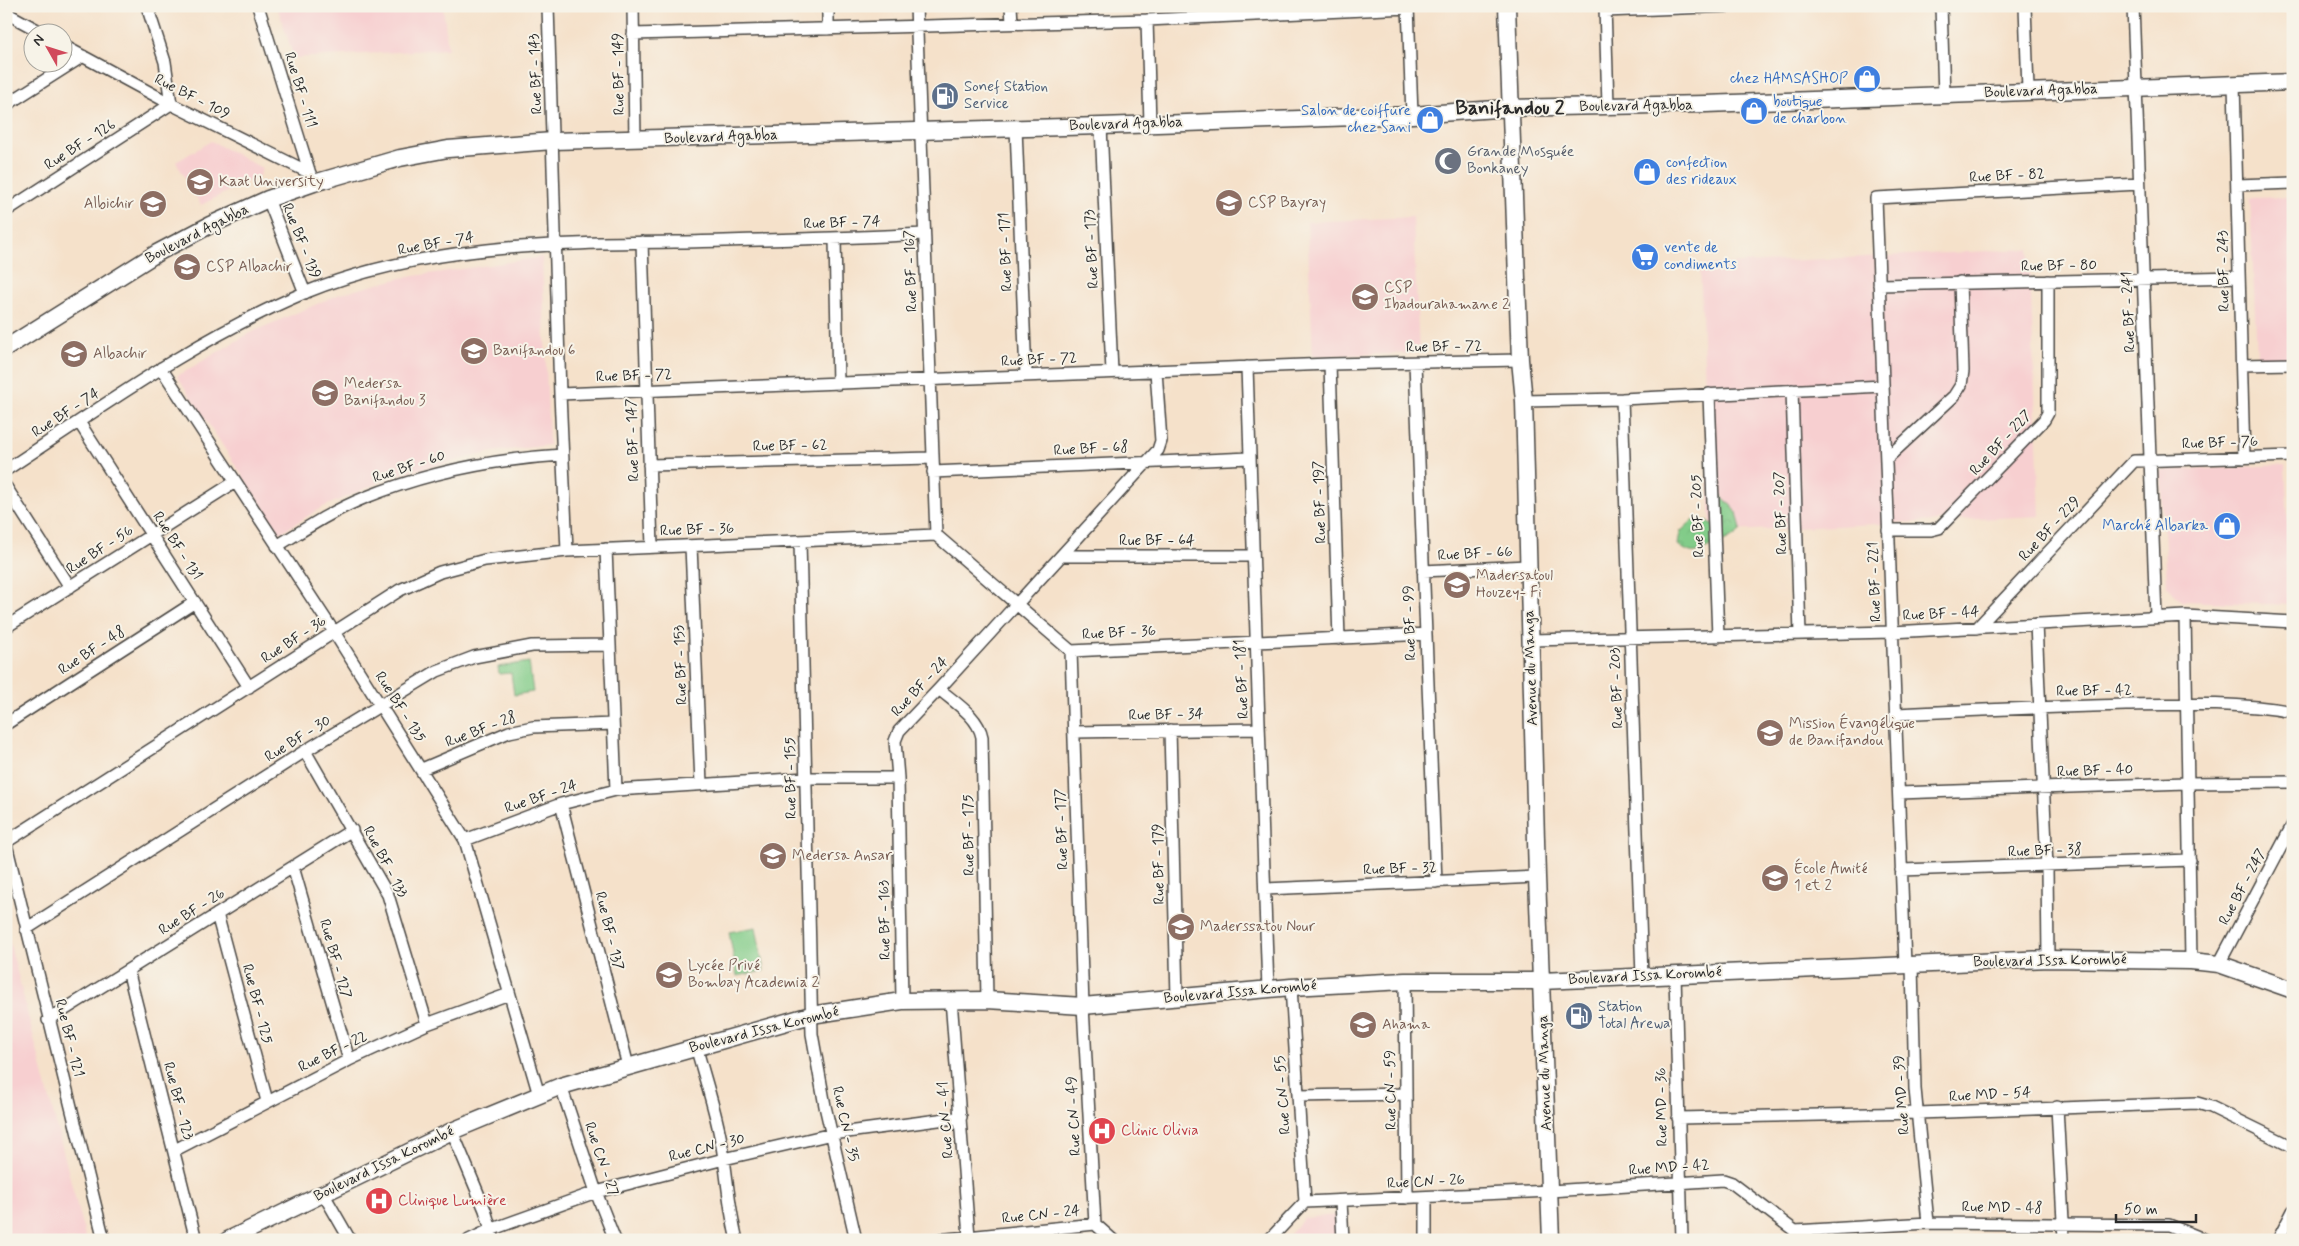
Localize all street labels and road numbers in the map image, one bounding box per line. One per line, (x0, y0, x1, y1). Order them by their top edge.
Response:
street label: Rue BF - 149 (608, 32, 630, 116)
street label: Rue BF - 143 (525, 33, 547, 115)
street label: Rue BF - 111 (279, 50, 321, 130)
street label: Rue BF - 109 (151, 69, 233, 125)
street label: Boulevard Agabba (1984, 79, 2099, 104)
street label: Boulevard Agabba (1579, 95, 1693, 118)
street label: Boulevard Agabba (1069, 112, 1184, 137)
street label: Rue BF - 126 (41, 115, 119, 175)
street label: Boulevard Agabba (664, 125, 779, 150)
street label: Rue BF - 82 (1969, 164, 2045, 188)
street label: Boulevard Agabba (142, 199, 253, 270)
street label: Rue BF - 139 (277, 200, 325, 282)
street label: Rue BF - 173 (1080, 209, 1104, 289)
street label: Rue BF - 74 (803, 212, 881, 234)
street label: Rue BF - 171 (995, 212, 1017, 292)
street label: Rue BF - 74 (396, 227, 476, 261)
street label: Rue BF - 167 (900, 229, 922, 313)
street label: Rue BF - 243 (2213, 230, 2235, 312)
street label: Rue BF - 80 (2021, 255, 2097, 277)
street label: Rue BF - 241 (2118, 271, 2140, 353)
street label: Rue BF - 72 (1406, 336, 1482, 358)
street label: Rue BF - 72 (1000, 348, 1078, 372)
street label: Rue BF - 72 (596, 365, 672, 387)
street label: Rue BF - 74 (28, 384, 104, 442)
street label: Rue BF - 147 (622, 398, 644, 482)
street label: Rue BF - 227 (1965, 406, 2037, 480)
street label: Rue BF - 76 (2181, 432, 2259, 454)
street label: Rue BF - 62 (752, 435, 828, 457)
street label: Rue BF - 68 (1053, 437, 1129, 461)
street label: Rue BF - 60 (370, 446, 448, 488)
street label: Rue BF - 197 (1309, 460, 1331, 544)
street label: Rue BF - 207 (1770, 471, 1792, 555)
street label: Rue BF - 205 (1687, 474, 1709, 558)
street label: Rue BF - 229 (2015, 492, 2085, 566)
street label: Rue BF - 131 (147, 508, 207, 584)
street label: Rue BF - 36 (660, 519, 734, 541)
street label: Rue BF - 56 (63, 521, 137, 579)
street label: Rue BF - 64 (1119, 531, 1195, 551)
street label: Rue BF - 66 (1437, 542, 1513, 566)
street label: Rue BF - 221 (1864, 542, 1886, 622)
street label: Rue BF - 99 (1399, 585, 1421, 661)
street label: Rue BF - 44 (1902, 602, 1980, 626)
street label: Avenue du Manga (1519, 609, 1543, 726)
street label: Rue BF - 36 (257, 611, 331, 669)
street label: Rue BF - 36 (1081, 621, 1157, 645)
street label: Rue BF - 48 (55, 622, 129, 680)
street label: Rue BF - 153 (670, 625, 692, 705)
street label: Rue BF - 181 (1230, 639, 1254, 719)
street label: Rue BF - 203 (1606, 647, 1628, 729)
street label: Rue BF - 24 (887, 653, 953, 721)
street label: Rue BF - 135 (370, 668, 430, 746)
street label: Rue BF - 42 (2056, 680, 2132, 702)
street label: Rue BF - 34 (1128, 704, 1204, 726)
street label: Rue BF - 28 (443, 707, 519, 753)
street label: Rue BF - 30 (261, 711, 335, 767)
street label: Rue BF - 155 (780, 737, 802, 819)
street label: Rue BF - 40 (2056, 760, 2134, 782)
street label: Rue BF - 24 (502, 775, 580, 819)
street label: Rue BF - 177 (1051, 788, 1073, 870)
street label: Rue BF - 175 (958, 794, 980, 876)
street label: Rue BF - 133 (358, 823, 412, 901)
street label: Rue BF - 179 (1148, 823, 1170, 905)
street label: Rue BF - 38 (2008, 840, 2082, 862)
street label: Rue BF - 247 (2214, 845, 2272, 929)
street label: Rue BF - 32 (1363, 858, 1437, 880)
street label: Rue BF - 163 (874, 880, 896, 960)
street label: Rue BF - 26 (155, 884, 229, 940)
street label: Rue BF - 137 (590, 890, 628, 972)
street label: Rue BF - 127 (314, 917, 356, 1001)
street label: Boulevard Issa Korombé (1973, 950, 2127, 972)
street label: Rue BF - 125 (237, 962, 277, 1046)
street label: Boulevard Issa Korombé (1568, 962, 1722, 990)
street label: Boulevard Issa Korombé (1163, 975, 1318, 1009)
street label: Rue BF - 121 (50, 997, 88, 1079)
street label: Boulevard Issa Korombé (687, 1002, 841, 1058)
street label: Avenue du Manga (1533, 1014, 1557, 1131)
street label: Rue BF - 22 (295, 1027, 371, 1077)
street label: Rue CN - 59 (1380, 1050, 1402, 1130)
street label: Rue CN - 55 (1270, 1055, 1296, 1135)
street label: Rue MD - 39 (1889, 1055, 1915, 1135)
street label: Rue BF - 123 (158, 1060, 198, 1142)
street label: Rue MD - 36 (1651, 1067, 1673, 1147)
street label: Rue CN - 49 (1062, 1076, 1086, 1156)
street label: Rue CN - 41 (933, 1081, 959, 1159)
street label: Rue MD - 54 (1948, 1083, 2032, 1107)
street label: Rue CN - 35 (827, 1084, 863, 1164)
street label: Rue CN - 27 (579, 1119, 623, 1199)
street label: Boulevard Issa Korombé (311, 1121, 458, 1207)
street label: Rue CN - 30 (667, 1129, 747, 1167)
street label: Rue MD - 42 (1628, 1155, 1710, 1181)
street label: Rue CN - 26 (1387, 1170, 1465, 1194)
street label: Rue MD - 48 (1961, 1197, 2043, 1219)
street label: Rue CN - 24 (1001, 1201, 1081, 1229)

